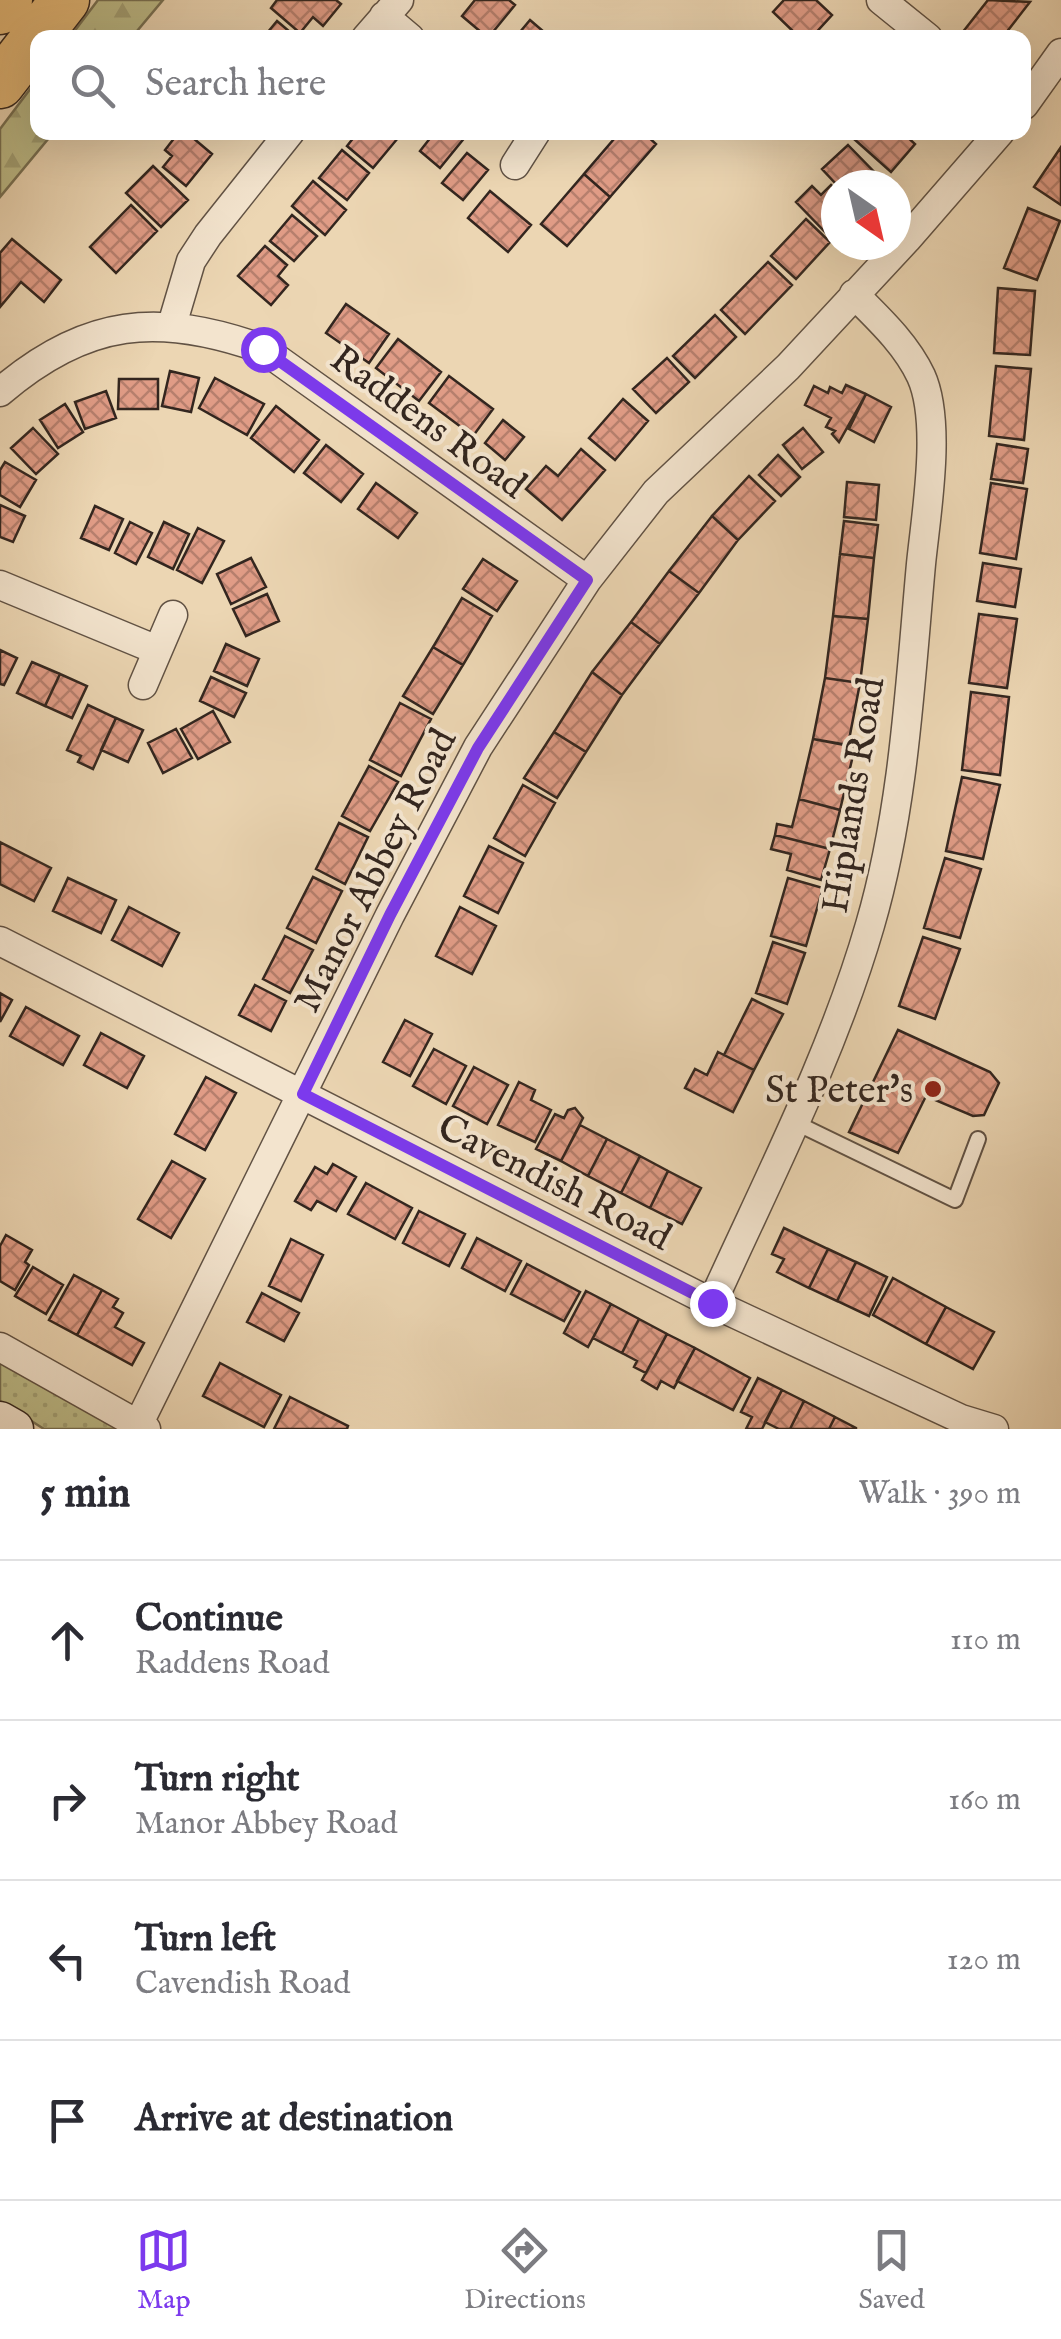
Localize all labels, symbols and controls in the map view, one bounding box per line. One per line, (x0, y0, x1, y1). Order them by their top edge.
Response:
search box (30, 30, 1031, 140)
icon: search (65, 58, 120, 113)
text: Search here (145, 61, 326, 109)
north arrow (821, 170, 911, 260)
route start (241, 327, 287, 373)
street label: Raddens Road (320, 336, 535, 511)
street label: Hiplands Road (813, 673, 897, 917)
street label: Manor Abbey Road (285, 721, 469, 1021)
place label: St Peter's (765, 1068, 913, 1116)
marker: St Peter's (922, 1078, 944, 1100)
street label: Cavendish Road (429, 1104, 679, 1263)
route end (690, 1281, 736, 1327)
text: 5 min (40, 1468, 130, 1521)
text: Walk · 390 m (858, 1474, 1021, 1515)
text: Continue (135, 1596, 283, 1644)
icon: ahead (40, 1613, 95, 1668)
text: 110 m (950, 1620, 1021, 1661)
text: Raddens Road (135, 1644, 329, 1685)
text: Turn right (135, 1756, 299, 1804)
icon: right (40, 1773, 95, 1828)
text: 160 m (948, 1780, 1021, 1821)
text: Manor Abbey Road (135, 1804, 397, 1845)
text: Turn left (135, 1916, 276, 1964)
icon: left (40, 1933, 95, 1988)
text: 120 m (947, 1940, 1021, 1981)
text: Cavendish Road (135, 1964, 350, 2005)
icon: arrive (40, 2093, 95, 2148)
text: Arrive at destination (135, 2096, 453, 2144)
tab: Map (136, 2223, 191, 2318)
tab: Directions (464, 2223, 586, 2318)
tab: Saved (858, 2223, 925, 2318)

